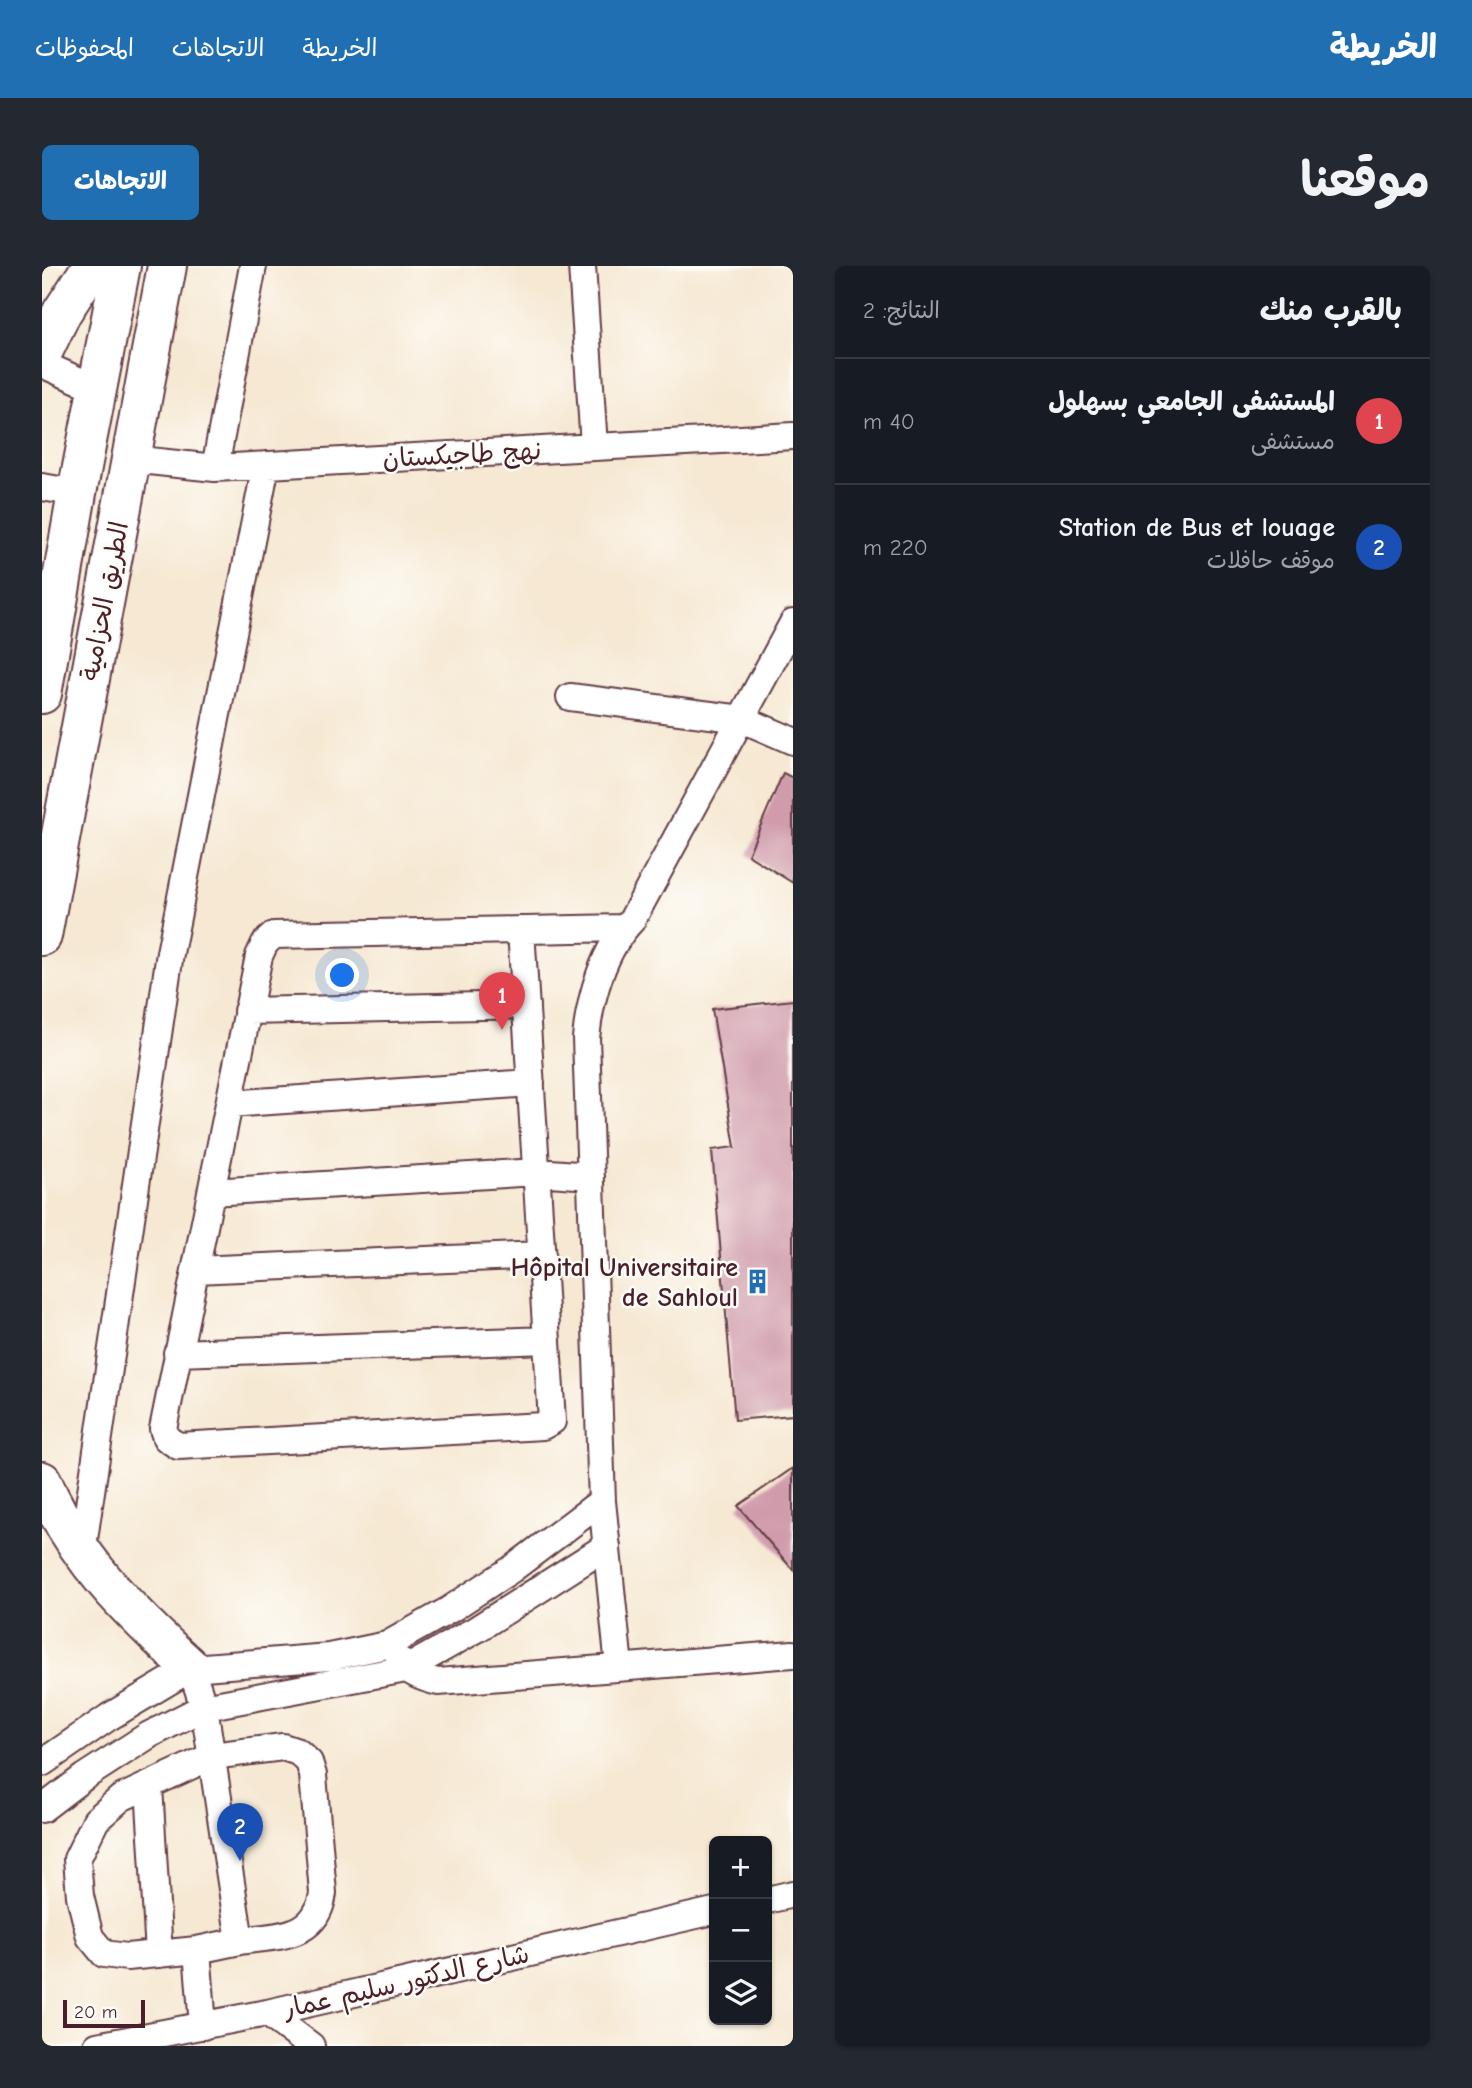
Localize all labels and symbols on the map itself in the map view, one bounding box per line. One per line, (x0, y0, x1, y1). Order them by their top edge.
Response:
street label: نهج طاجيكستان (382, 436, 542, 476)
street label: الطريق الحزامية (75, 519, 135, 683)
your location (325, 958, 359, 992)
pin: 1 (479, 972, 525, 1030)
place label: Hôpital Universitaire de Sahloul (511, 1253, 738, 1313)
building icon: Hôpital Universitaire de Sahloul (744, 1268, 772, 1296)
pin: 2 (217, 1803, 263, 1861)
street label: شارع الدكتور سليم عمار (279, 1939, 533, 2029)
scale bar (63, 1997, 145, 2029)

